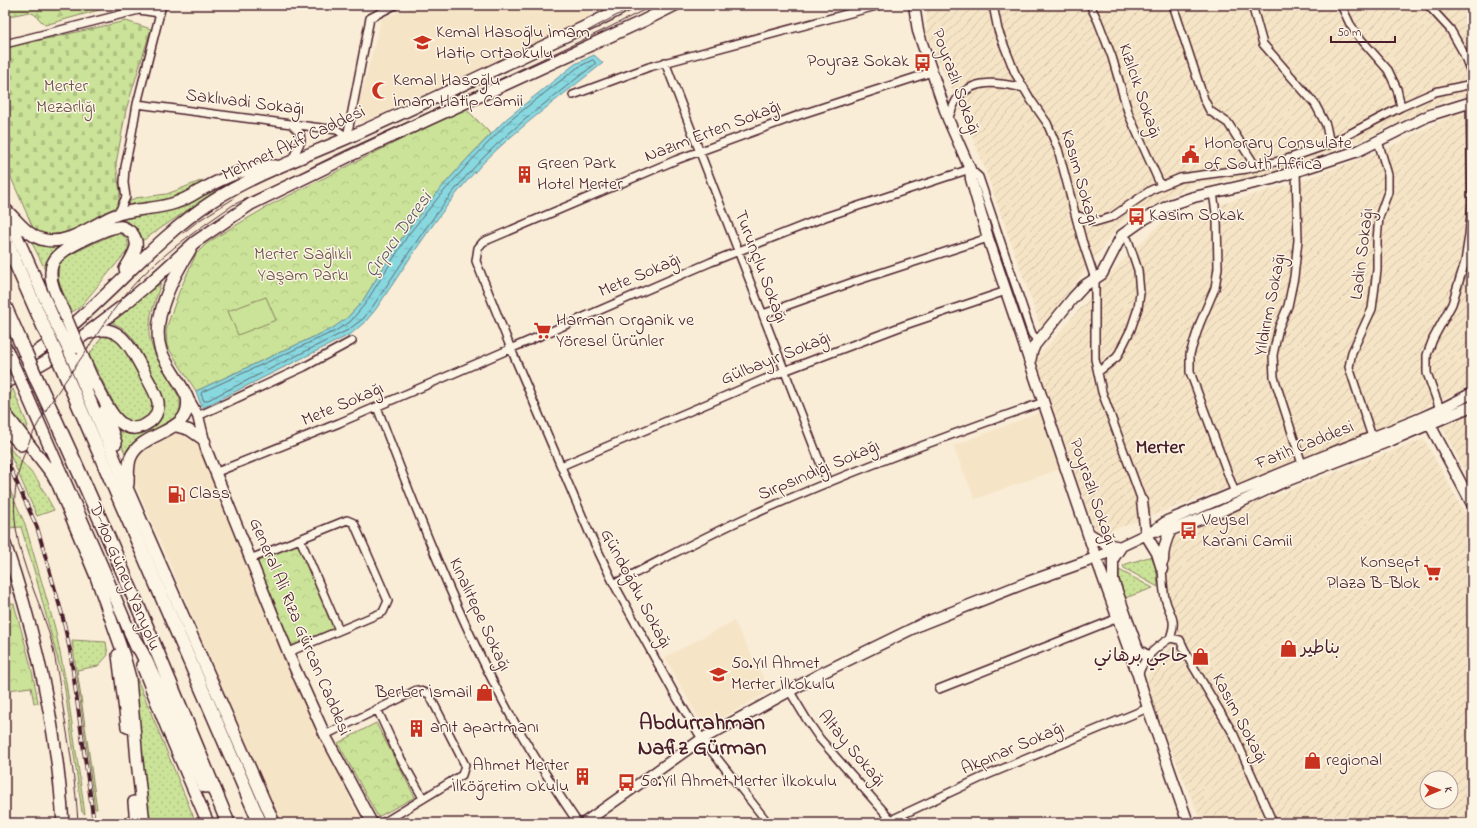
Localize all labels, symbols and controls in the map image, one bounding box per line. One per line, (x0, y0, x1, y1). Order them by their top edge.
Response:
scale bar (1331, 18, 1395, 44)
place label: Kemal Hasoğlu İmam Hatip Ortaokulu (436, 20, 590, 67)
text: 50 m (1337, 24, 1361, 42)
street label: Poyrazlı Sokağı (923, 25, 986, 139)
school or university icon: Kemal Hasoğlu İmam Hatip Ortaokulu (413, 33, 433, 53)
street label: Kızılcık Sokağı (1110, 40, 1167, 142)
place label: Poyraz Sokak (807, 49, 909, 75)
bus stop icon: Poyraz Sokak (912, 52, 932, 72)
place label: Kemal Hasoğlu İmam Hatip Camii (393, 68, 523, 115)
park label: Merter Mezarlığı (36, 74, 96, 122)
mosque icon: Kemal Hasoğlu İmam Hatip Camii (370, 81, 390, 101)
street label: Saklıvadi Sokağı (184, 83, 306, 124)
street label: Nazım Erten Sokağı (641, 94, 785, 171)
street label: Mehmet Akif Caddesi (218, 99, 370, 189)
street label: Kasım Sokağı (1052, 127, 1105, 229)
place label: Honorary Consulate of South Africa (1204, 131, 1353, 178)
public building icon: Honorary Consulate of South Africa (1181, 144, 1201, 164)
place label: Green Park Hotel Merter (537, 151, 623, 198)
building icon: Green Park Hotel Merter (514, 164, 534, 184)
water label: Çırpıcı Deresi (359, 185, 440, 283)
place label: Kasim Sokak (1149, 203, 1244, 229)
bus stop icon: Kasim Sokak (1126, 206, 1146, 226)
street label: Turunçlu Sokağı (726, 207, 794, 328)
street label: Ladin Sokağı (1344, 207, 1383, 302)
park label: Merter Sağlıklı Yaşam Parkı (254, 242, 352, 289)
street label: Mete Sokağı (595, 247, 685, 306)
street label: Yıldırım Sokağı (1248, 251, 1295, 359)
place label: Harman Organik ve Yöresel Ürünler (556, 308, 695, 355)
supermarket icon: Harman Organik ve Yöresel Ürünler (533, 321, 553, 341)
street label: Gülbayır Sokağı (717, 325, 835, 394)
street label: Mete Sokağı (298, 376, 388, 435)
street label: Fatih Caddesi (1251, 414, 1358, 478)
street label: Sırpsındığı Sokağı (754, 434, 884, 509)
district label: Merter (1135, 434, 1185, 463)
street label: Poyrazlı Sokağı (1061, 435, 1122, 549)
place label: Class (189, 481, 230, 507)
fuel station icon: Class (166, 484, 186, 504)
street label: D-100 Güney Yanyolu (81, 498, 167, 655)
place label: Veysel Karani Camii (1201, 508, 1292, 555)
street label: General Ali Rıza Gürcan Caddesi (241, 514, 357, 740)
bus stop icon: Veysel Karani Camii (1179, 521, 1199, 541)
street label: Gündoğdu Sokağı (592, 525, 678, 654)
place label: Konsept Plaza B-Blok (1327, 550, 1420, 597)
street label: Kınalıtepe Sokağı (440, 554, 517, 676)
supermarket icon: Konsept Plaza B-Blok (1423, 563, 1443, 583)
place label: بناطير (1299, 636, 1340, 662)
shop icon: بناطير (1278, 639, 1298, 659)
place label: حاجي برهاني (1094, 644, 1188, 671)
shop icon: حاجي برهاني (1191, 647, 1211, 667)
place label: 50.Yıl Ahmet Merter İlkokulu (731, 651, 835, 698)
school or university icon: 50.Yıl Ahmet Merter İlkokulu (708, 664, 728, 684)
street label: Kasım Sokağı (1203, 669, 1274, 769)
place label: Berber İsmail (374, 680, 472, 706)
shop icon: Berber İsmail (475, 683, 495, 703)
street label: Altay Sokağı (810, 705, 891, 794)
district label: Abdurrahman Nafiz Gürman (638, 708, 766, 765)
place label: anıt apartmanı (430, 715, 539, 741)
street label: Akpınar Sokağı (957, 716, 1069, 783)
building icon: anıt apartmanı (407, 718, 427, 738)
place label: regional (1326, 748, 1382, 775)
shop icon: regional (1303, 751, 1323, 771)
place label: Ahmet Merter İlköğretim Okulu (452, 753, 569, 801)
building icon: Ahmet Merter İlköğretim Okulu (572, 766, 592, 786)
place label: 50.Yil Ahmet Merter İlkokulu (640, 769, 837, 795)
north arrow (1419, 770, 1459, 810)
bus stop icon: 50.Yil Ahmet Merter İlkokulu (617, 772, 637, 792)
text: K (1440, 787, 1456, 793)

